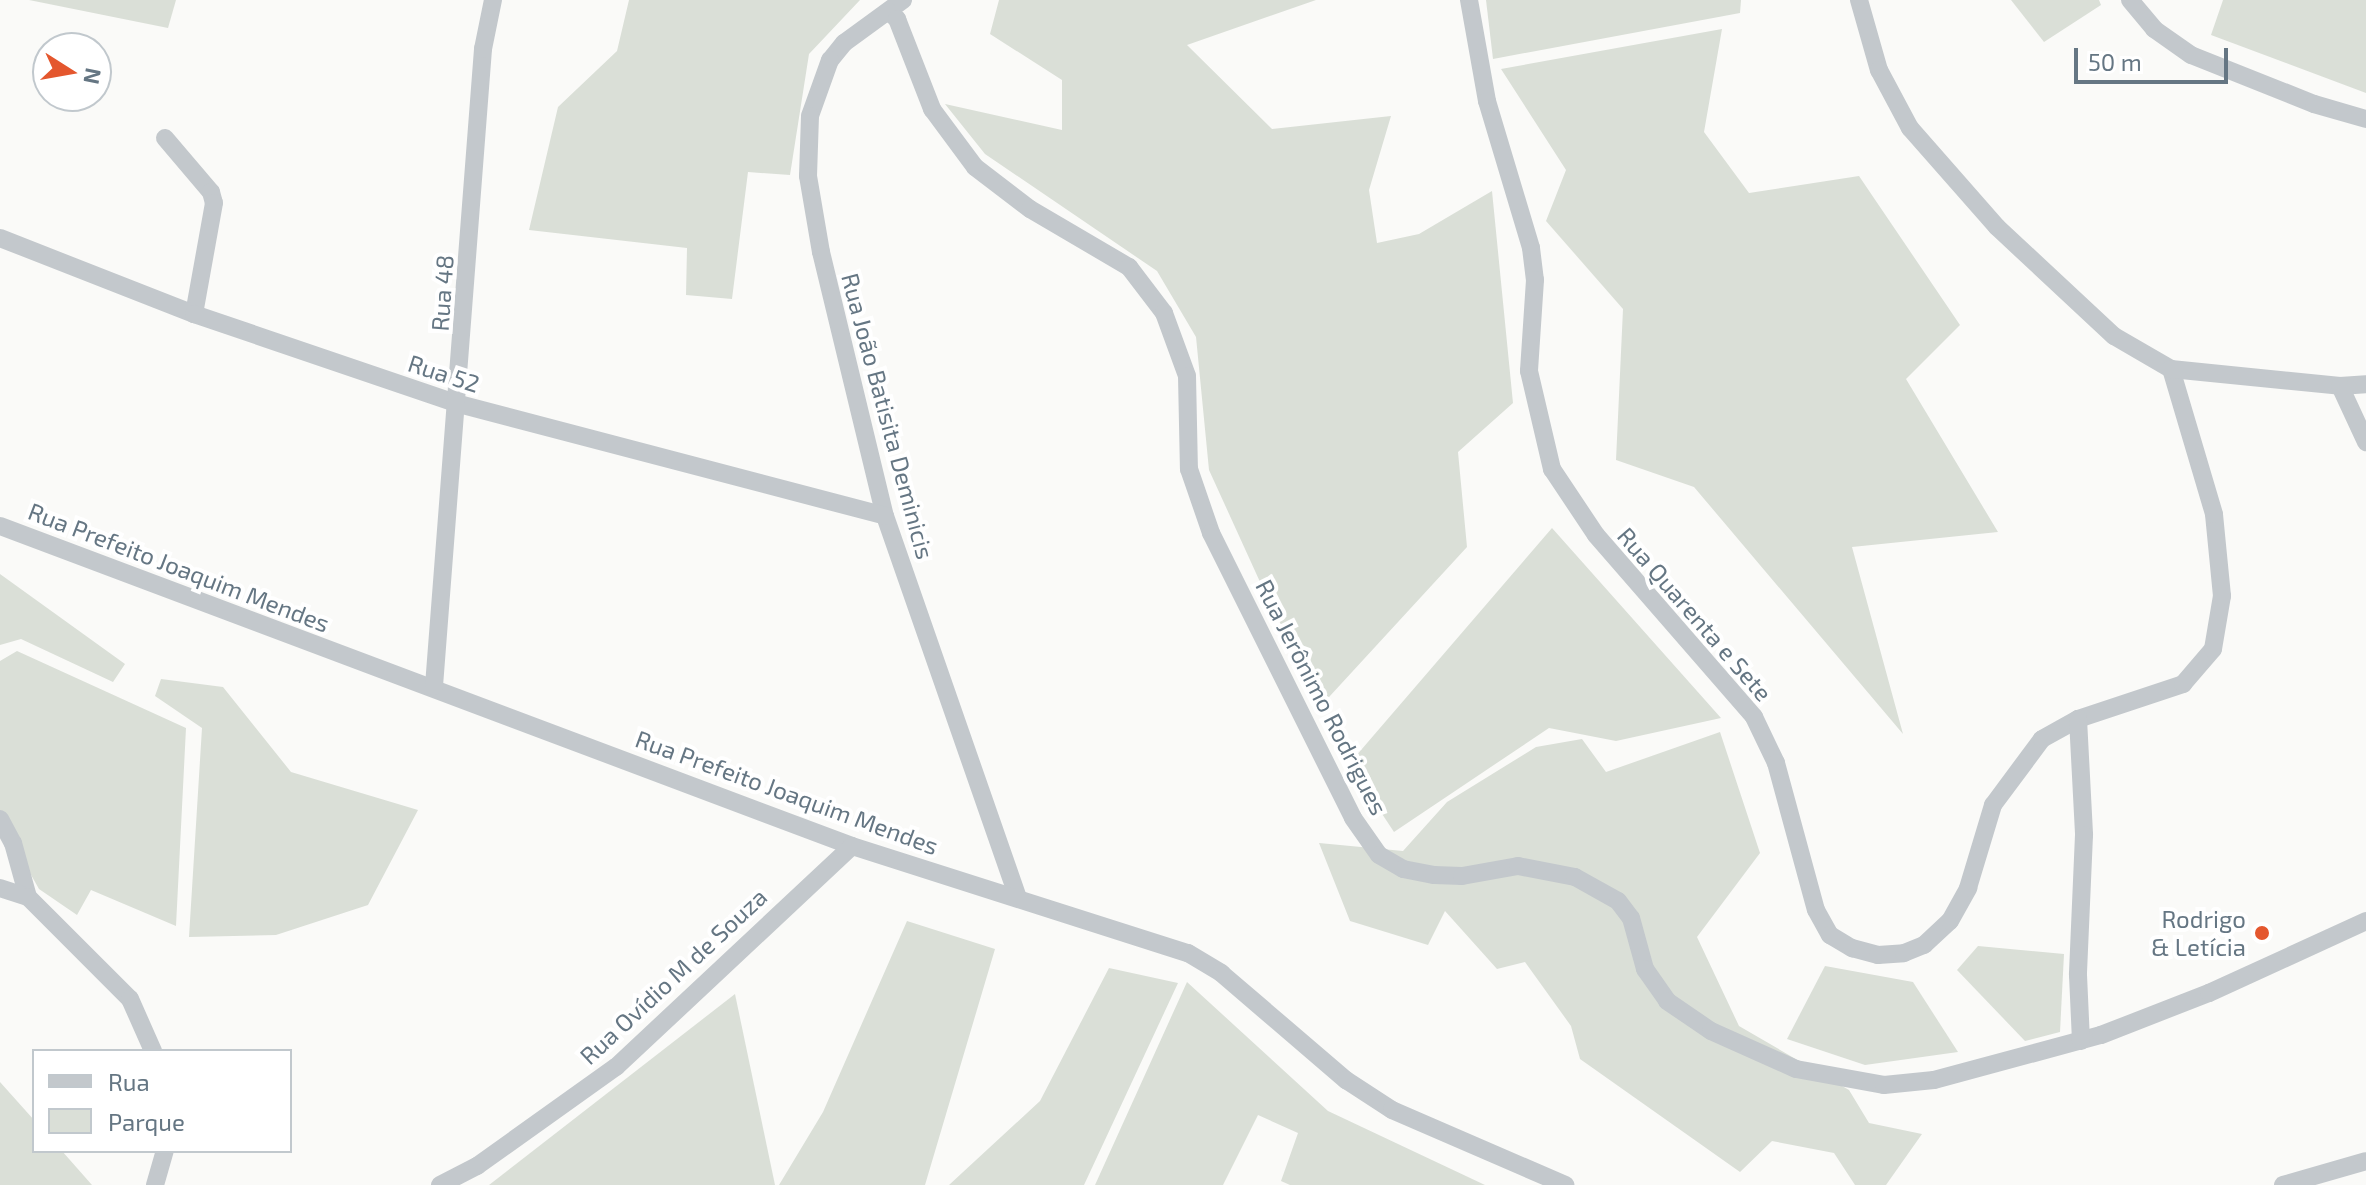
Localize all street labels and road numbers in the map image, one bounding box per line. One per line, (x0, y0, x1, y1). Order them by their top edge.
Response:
street label: Rua 48 (425, 254, 459, 332)
street label: Rua João Batisita Deminicis (836, 270, 940, 562)
street label: Rua 52 (405, 348, 483, 398)
street label: Rua Prefeito Joaquim Mendes (24, 496, 334, 638)
street label: Rua Quarenta e Sete (1612, 521, 1778, 707)
street label: Rua Jerônimo Rodrigues (1250, 574, 1394, 820)
street label: Rua Prefeito Joaquim Mendes (631, 724, 943, 860)
street label: Rua Ovídio M de Souza (574, 882, 772, 1070)

